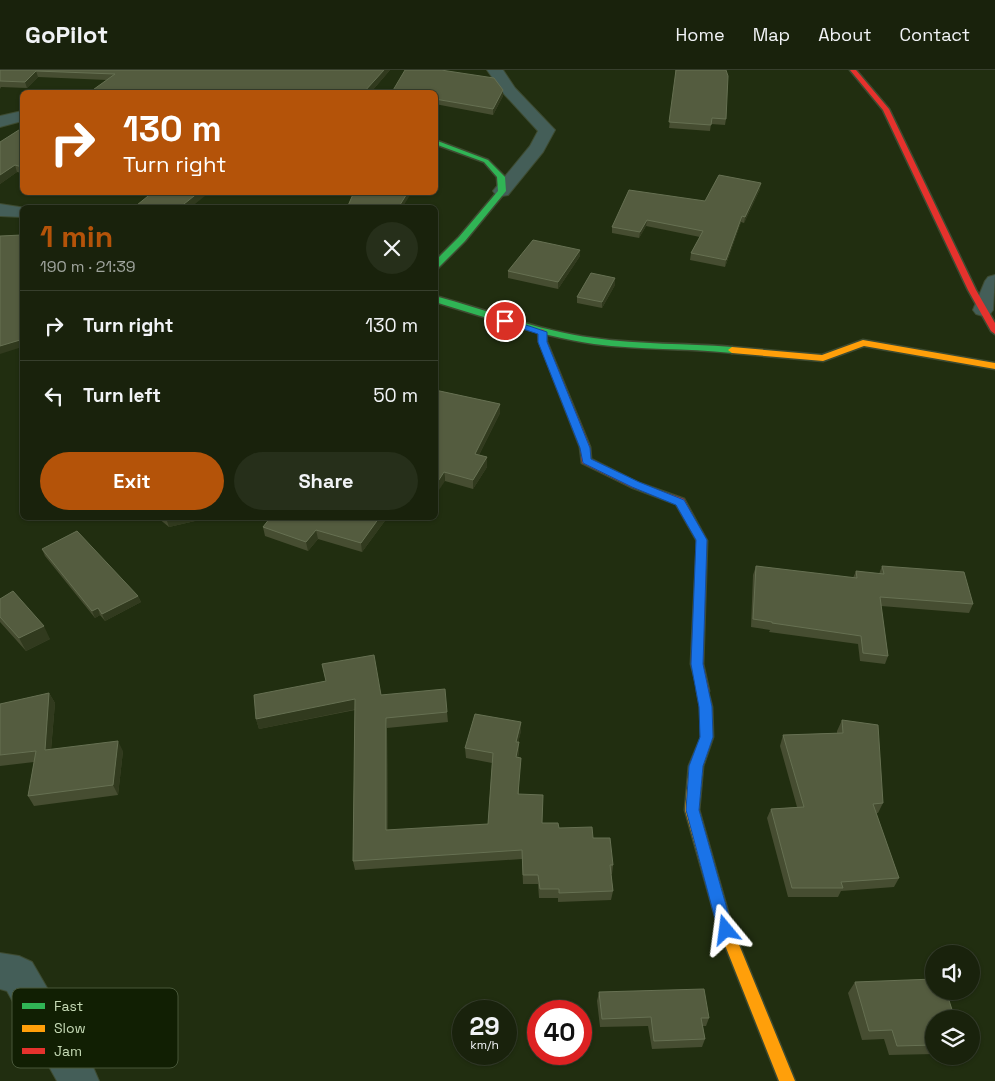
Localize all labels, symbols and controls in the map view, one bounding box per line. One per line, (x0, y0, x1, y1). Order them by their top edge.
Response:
text: GoPilot (25, 19, 108, 50)
text: Home (676, 23, 725, 46)
text: Map (753, 23, 790, 46)
text: About (818, 23, 872, 46)
text: Contact (900, 23, 970, 46)
text: 130 m (123, 107, 222, 151)
icon: right (40, 110, 105, 175)
text: Turn right (123, 150, 226, 178)
text: 1 min (40, 217, 113, 256)
button: close (366, 222, 418, 274)
text: 190 m · 21:39 (40, 256, 136, 277)
pin (484, 300, 526, 342)
icon: arrive (491, 307, 519, 335)
icon: right (40, 312, 68, 340)
text: Turn right (83, 313, 173, 338)
text: 130 m (365, 313, 418, 338)
icon: left (40, 382, 68, 410)
text: Turn left (83, 383, 161, 408)
text: 50 m (373, 383, 418, 408)
button: Exit (40, 452, 224, 510)
button: Share (234, 452, 418, 510)
position arrow (699, 903, 751, 955)
map controls (925, 945, 980, 1065)
button: sound (925, 945, 980, 1000)
legend (12, 988, 178, 1068)
text: Fast (54, 997, 83, 1015)
speed limit sign: 40 (527, 1000, 592, 1065)
text: 29 (469, 1010, 500, 1042)
button: layers (925, 1010, 980, 1065)
text: Slow (54, 1019, 86, 1037)
text: km/h (470, 1037, 499, 1053)
text: Jam (54, 1042, 82, 1060)

